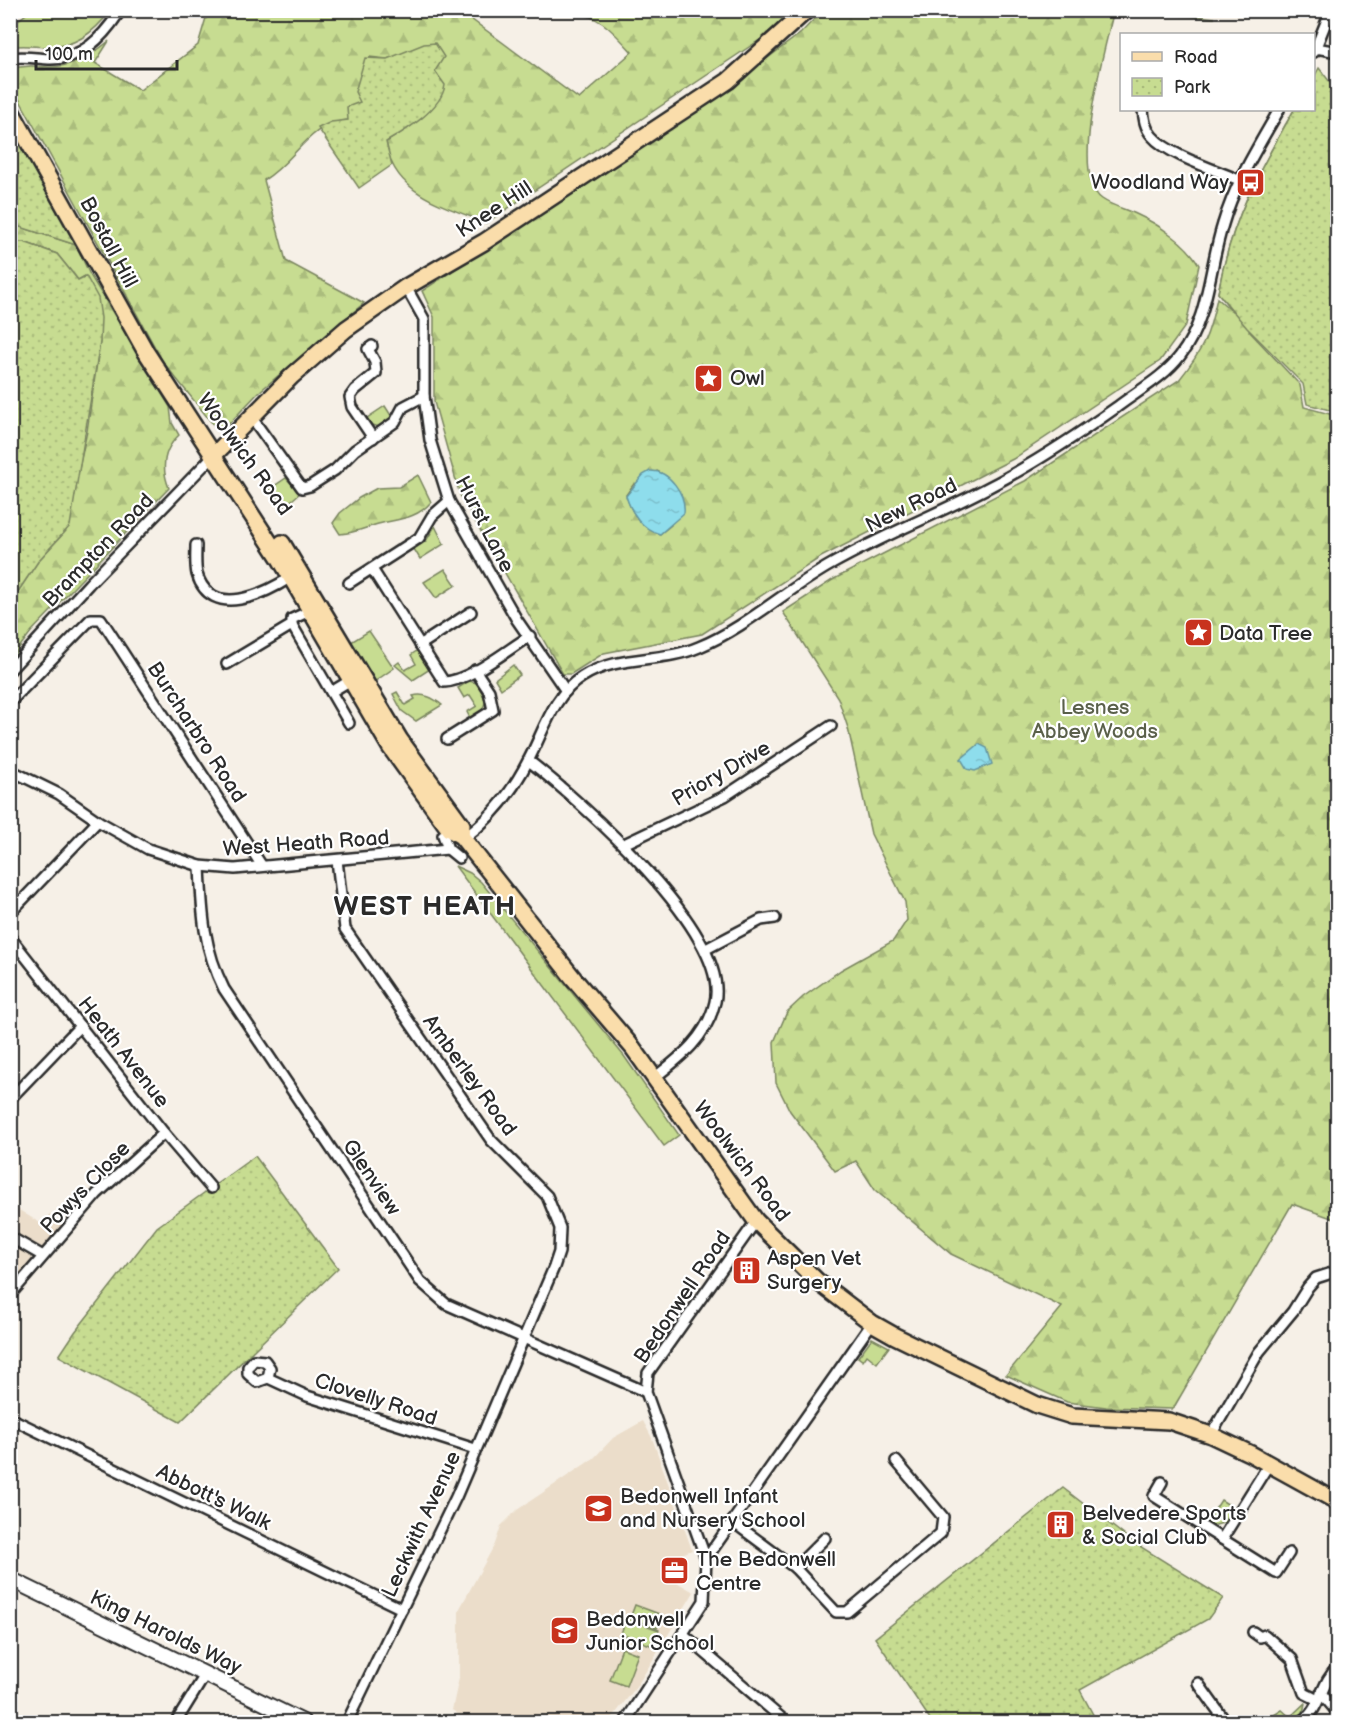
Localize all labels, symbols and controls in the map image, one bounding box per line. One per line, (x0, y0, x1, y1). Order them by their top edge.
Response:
scale bar (36, 33, 177, 71)
legend (1120, 33, 1315, 111)
text: 100 m (45, 44, 93, 65)
text: Road (1174, 47, 1218, 68)
text: Park (1174, 77, 1210, 98)
bus stop icon: Woodland Way (1234, 166, 1266, 198)
place label: Woodland Way (1091, 170, 1230, 195)
street label: Knee Hill (452, 176, 537, 243)
street label: Bostall Hill (74, 193, 143, 292)
place icon: Owl (693, 362, 725, 394)
place label: Owl (730, 366, 765, 391)
street label: Woolwich Road (192, 388, 297, 520)
street label: Hurst Lane (450, 472, 519, 577)
street label: New Road (861, 473, 961, 538)
street label: Brampton Road (38, 488, 159, 613)
place icon: Data Tree (1182, 617, 1214, 649)
place label: Data Tree (1219, 621, 1312, 646)
street label: Burcharbro Road (142, 657, 251, 807)
park label: Lesnes Abbey Woods (1032, 695, 1158, 744)
street label: Priory Drive (668, 735, 775, 812)
street label: West Heath Road (222, 825, 390, 862)
district label: WEST HEATH (333, 891, 517, 923)
street label: Heath Avenue (73, 992, 175, 1113)
street label: Amberley Road (417, 1010, 522, 1141)
street label: Woolwich Road (688, 1096, 795, 1227)
street label: Glenview (337, 1135, 406, 1220)
street label: Powys Close (35, 1136, 136, 1239)
street label: Bedonwell Road (629, 1226, 736, 1368)
place label: Aspen Vet Surgery (767, 1246, 862, 1295)
building icon: Aspen Vet Surgery (730, 1254, 762, 1286)
street label: Clovelly Road (311, 1368, 440, 1431)
street label: Leckwith Avenue (377, 1447, 466, 1601)
street label: Abbott's Walk (152, 1459, 276, 1536)
place label: Bedonwell Infant and Nursery School (620, 1484, 805, 1533)
school or university icon: Bedonwell Infant and Nursery School (583, 1492, 615, 1524)
place label: Belvedere Sports & Social Club (1082, 1501, 1246, 1550)
building icon: Belvedere Sports & Social Club (1045, 1509, 1077, 1541)
place label: The Bedonwell Centre (696, 1547, 836, 1596)
office icon: The Bedonwell Centre (659, 1555, 691, 1587)
street label: King Harolds Way (86, 1585, 246, 1680)
place label: Bedonwell Junior School (586, 1607, 714, 1656)
school or university icon: Bedonwell Junior School (549, 1615, 581, 1647)

